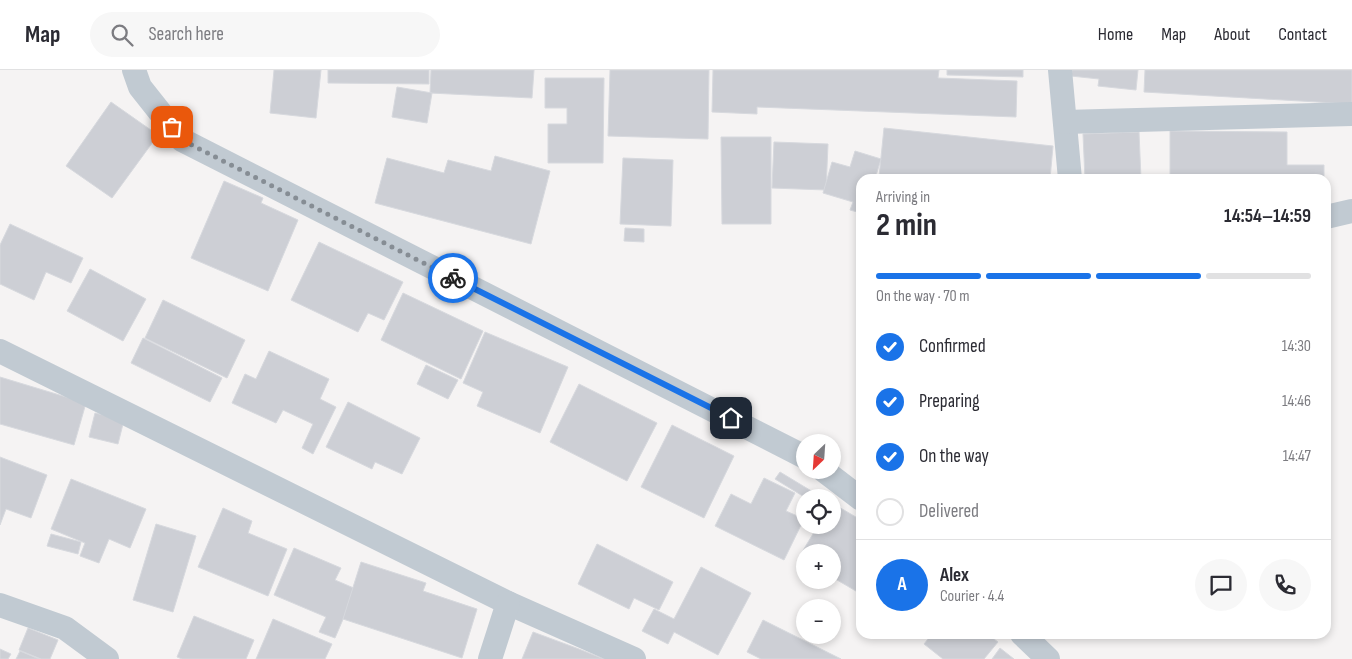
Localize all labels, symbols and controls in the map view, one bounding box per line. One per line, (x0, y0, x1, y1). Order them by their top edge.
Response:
search box (90, 12, 440, 57)
text: Map (25, 20, 60, 49)
icon: search (108, 21, 136, 49)
text: Search here (148, 23, 224, 46)
text: Home (1098, 24, 1133, 45)
text: Map (1161, 24, 1186, 45)
text: About (1214, 24, 1250, 45)
text: Contact (1278, 24, 1327, 45)
pin (151, 106, 193, 148)
icon: bag (158, 113, 186, 141)
text: Arriving in (876, 188, 930, 207)
text: 14:54–14:59 (1224, 205, 1311, 228)
text: 2 min (876, 206, 937, 245)
courier (428, 253, 478, 303)
icon: bike (439, 264, 467, 292)
text: On the way · 70 m (876, 287, 969, 306)
icon: check (876, 333, 904, 361)
text: Confirmed (919, 335, 986, 358)
text: 14:30 (1282, 337, 1311, 356)
icon: check (876, 388, 904, 416)
text: Preparing (919, 390, 980, 413)
text: 14:46 (1282, 392, 1311, 411)
pin (710, 397, 752, 439)
icon: home (717, 404, 745, 432)
north arrow (796, 434, 841, 479)
map controls (796, 434, 841, 644)
icon: check (876, 443, 904, 471)
text: On the way (919, 445, 989, 468)
text: 14:47 (1283, 447, 1311, 466)
button: locate (796, 489, 841, 534)
text: Delivered (919, 500, 979, 523)
button: + (796, 544, 841, 589)
button: chat (1195, 559, 1247, 611)
button: phone (1259, 559, 1311, 611)
text: Alex (940, 564, 969, 587)
text: A (897, 573, 907, 596)
text: Courier · 4.4 (940, 587, 1004, 606)
button: − (796, 599, 841, 644)

